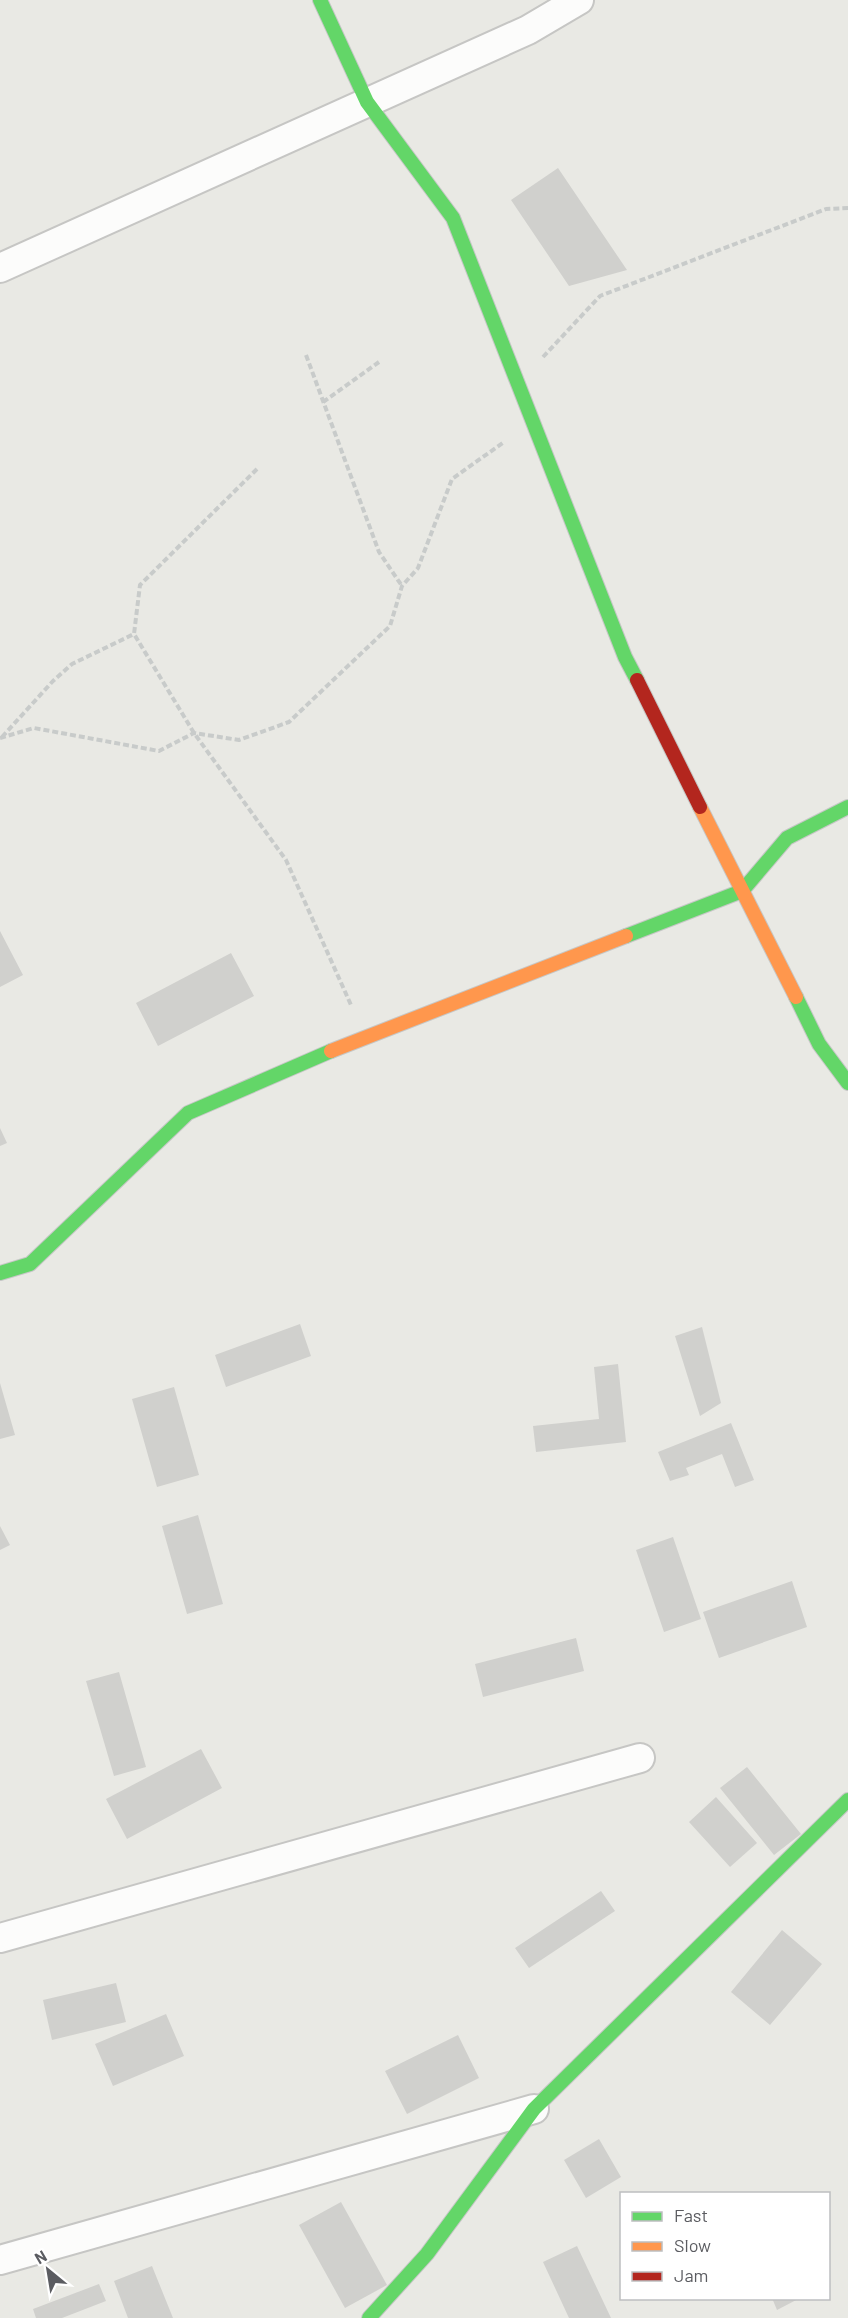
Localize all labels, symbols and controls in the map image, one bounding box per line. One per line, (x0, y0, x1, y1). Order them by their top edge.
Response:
legend (620, 2192, 830, 2300)
text: Fast (674, 2204, 708, 2226)
text: Slow (674, 2234, 711, 2256)
north arrow (18, 2240, 78, 2300)
text: N (31, 2246, 50, 2267)
text: Jam (674, 2264, 708, 2286)

